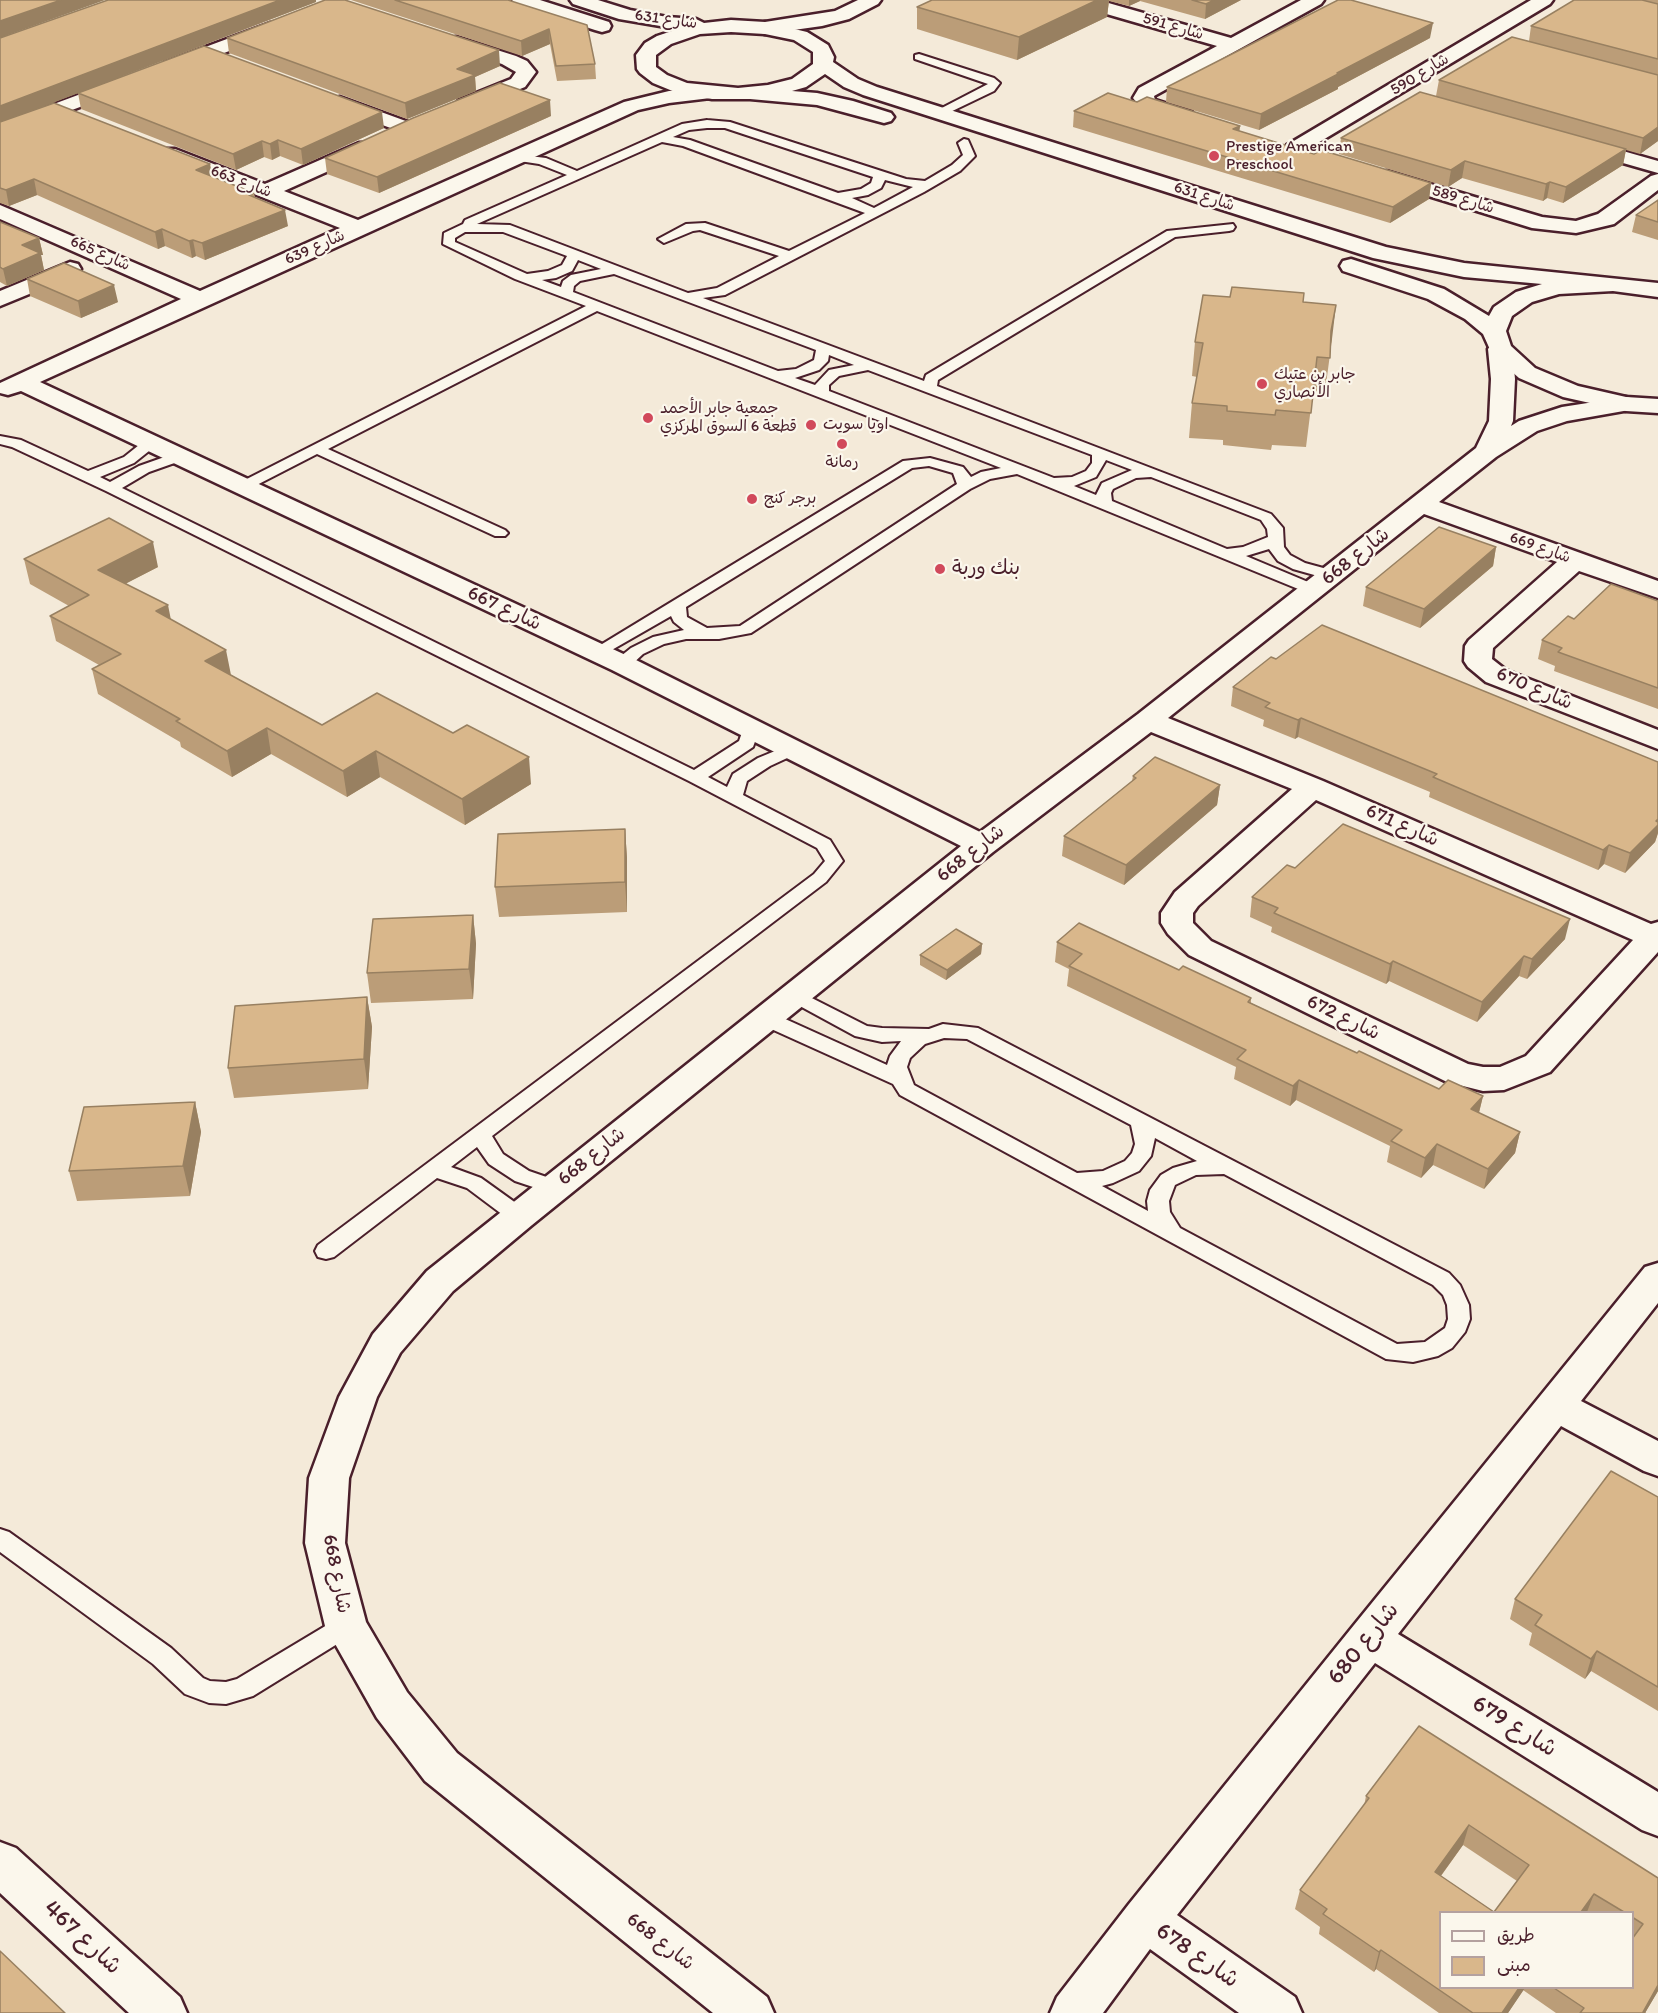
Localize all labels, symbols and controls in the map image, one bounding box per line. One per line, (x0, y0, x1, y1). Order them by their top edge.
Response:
street label: شارع 631 (634, 6, 698, 34)
street label: شارع 591 (1140, 9, 1206, 45)
street label: شارع 590 (1387, 50, 1453, 100)
place label: Prestige American Preschool (1226, 137, 1352, 175)
marker: Prestige American Preschool (1207, 149, 1221, 163)
street label: شارع 663 (208, 162, 274, 202)
street label: شارع 631 (1171, 178, 1237, 216)
street label: شارع 589 (1430, 181, 1496, 219)
street label: شارع 639 (282, 226, 348, 270)
street label: شارع 665 (67, 232, 133, 276)
place label: جابر بن عتيك الأنصاري (1274, 365, 1356, 403)
marker: جابر بن عتيك الأنصاري (1255, 377, 1269, 391)
place label: جمعية جابر الأحمد قطعة 6 السوق المركزي (660, 399, 797, 437)
marker: جمعية جابر الأحمد قطعة 6 السوق المركزي (641, 411, 655, 425)
place label: اويا سويت (823, 415, 888, 435)
marker: اويا سويت (804, 418, 818, 432)
marker: رمانة (835, 437, 849, 451)
place label: رمانة (825, 453, 859, 473)
place label: برجر كنج (764, 489, 816, 509)
marker: برجر كنج (745, 492, 759, 506)
street label: شارع 668 (1317, 523, 1395, 591)
street label: شارع 669 (1507, 528, 1573, 568)
place label: بنك وربة (952, 557, 1020, 581)
marker: بنك وربة (933, 562, 947, 576)
street label: شارع 667 (463, 581, 545, 637)
street label: شارع 670 (1492, 662, 1576, 716)
street label: شارع 671 (1362, 799, 1442, 853)
street label: شارع 668 (932, 820, 1010, 888)
street label: شارع 672 (1302, 990, 1384, 1046)
street label: شارع 668 (553, 1123, 631, 1191)
street label: شارع 668 (317, 1532, 355, 1616)
street label: شارع 680 (1322, 1597, 1406, 1691)
street label: شارع 679 (1466, 1690, 1562, 1764)
street label: شارع 467 (37, 1895, 127, 1981)
street label: شارع 668 (621, 1908, 699, 1976)
legend (1439, 1911, 1634, 1989)
street label: شارع 678 (1150, 1917, 1244, 1995)
text: طريق (1497, 1924, 1535, 1946)
text: مبنى (1497, 1954, 1531, 1976)

